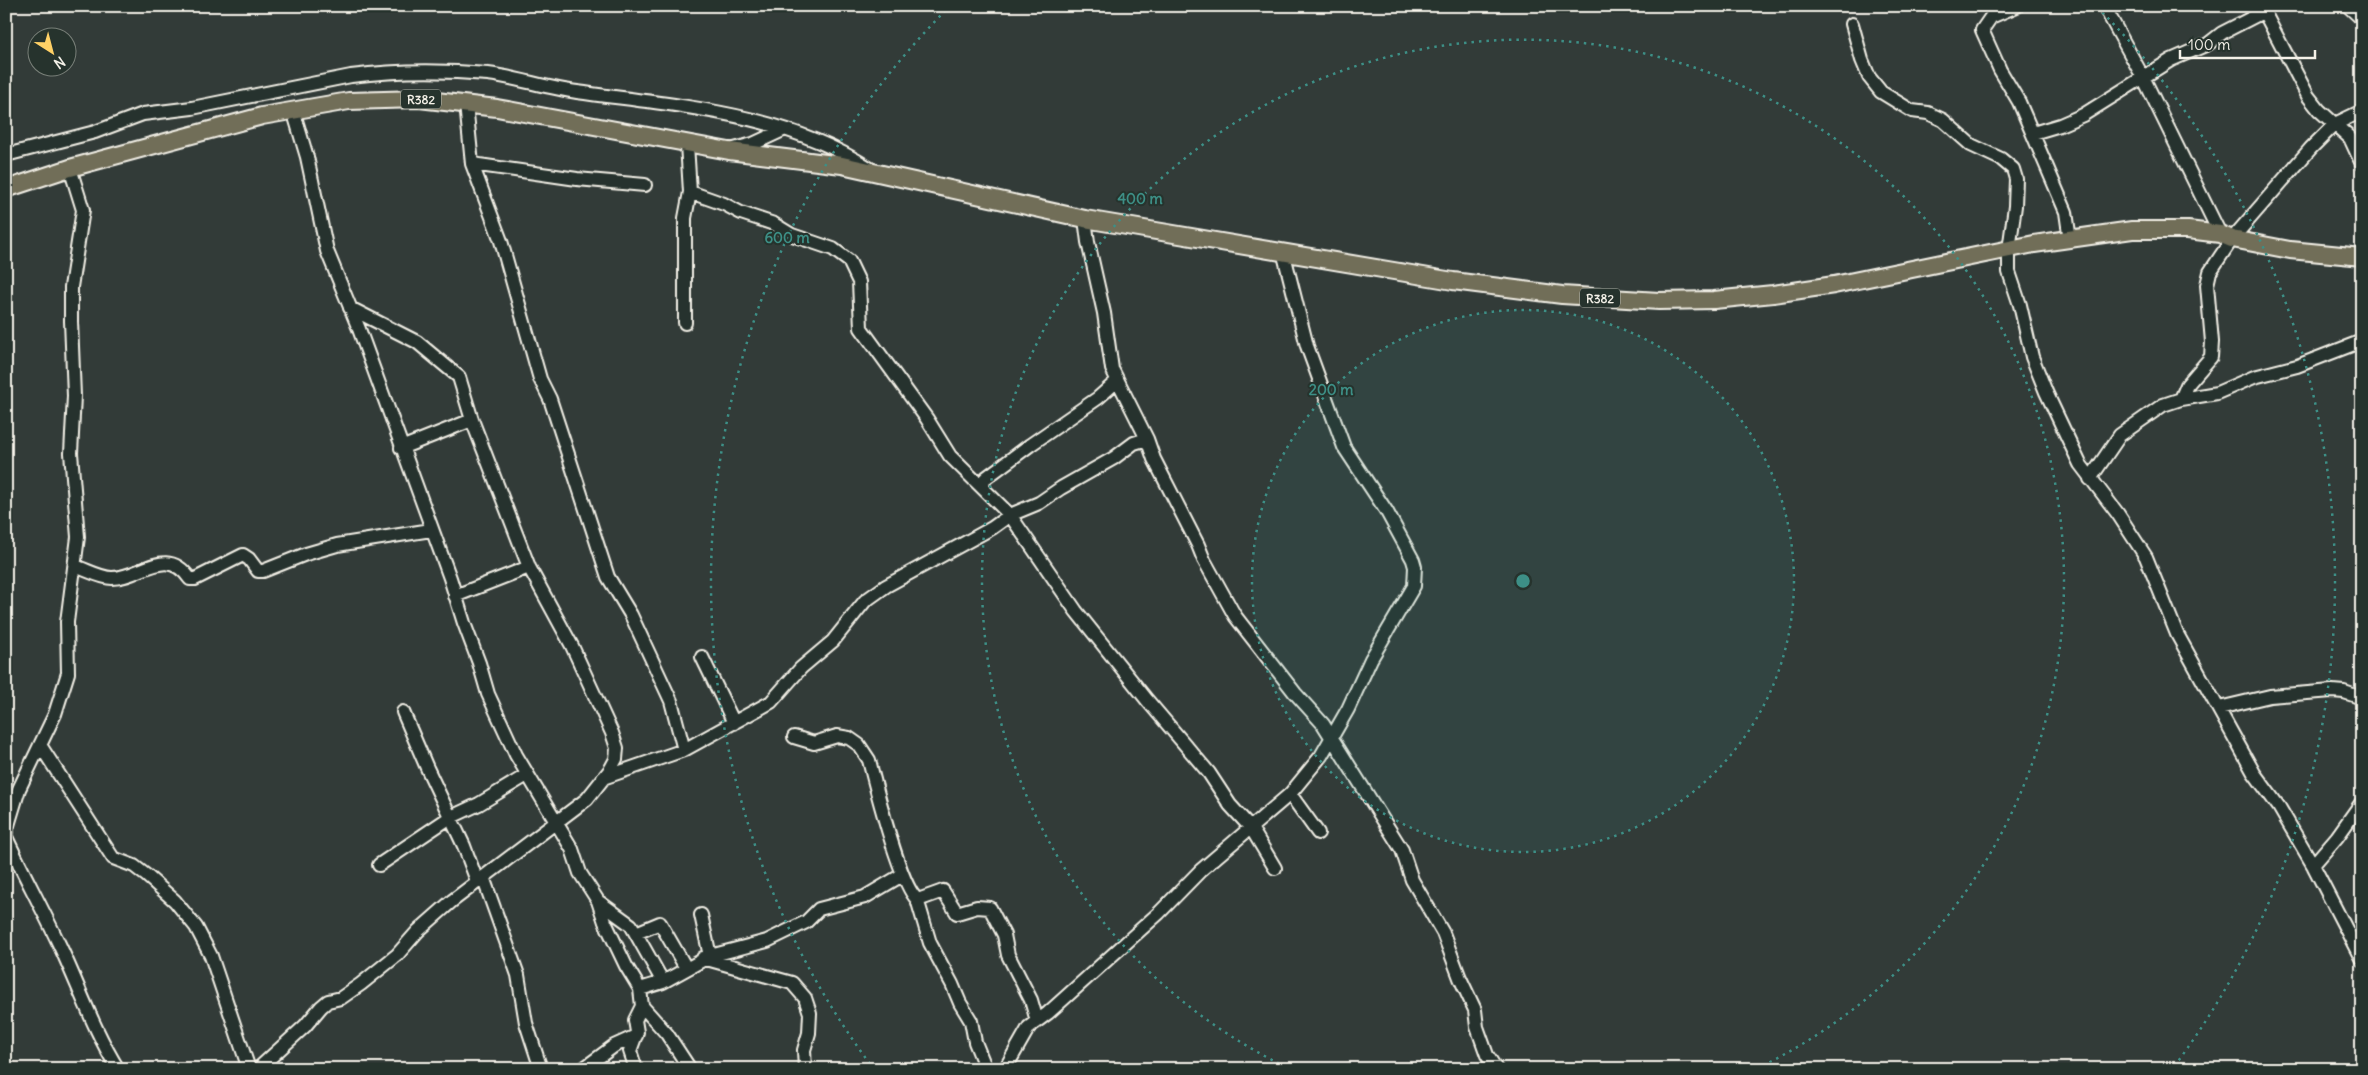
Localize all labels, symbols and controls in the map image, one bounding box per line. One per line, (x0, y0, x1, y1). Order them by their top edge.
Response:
north arrow (28, 28, 78, 78)
scale bar (2180, 28, 2316, 60)
text: 100 m (2188, 35, 2230, 54)
text: N (50, 52, 69, 73)
road number: R382 (401, 90, 441, 108)
text: 400 m (1117, 189, 1163, 208)
text: 600 m (764, 228, 810, 247)
road number: R382 (1580, 288, 1620, 308)
text: 200 m (1309, 380, 1353, 399)
centre of rings (1514, 572, 1532, 590)

